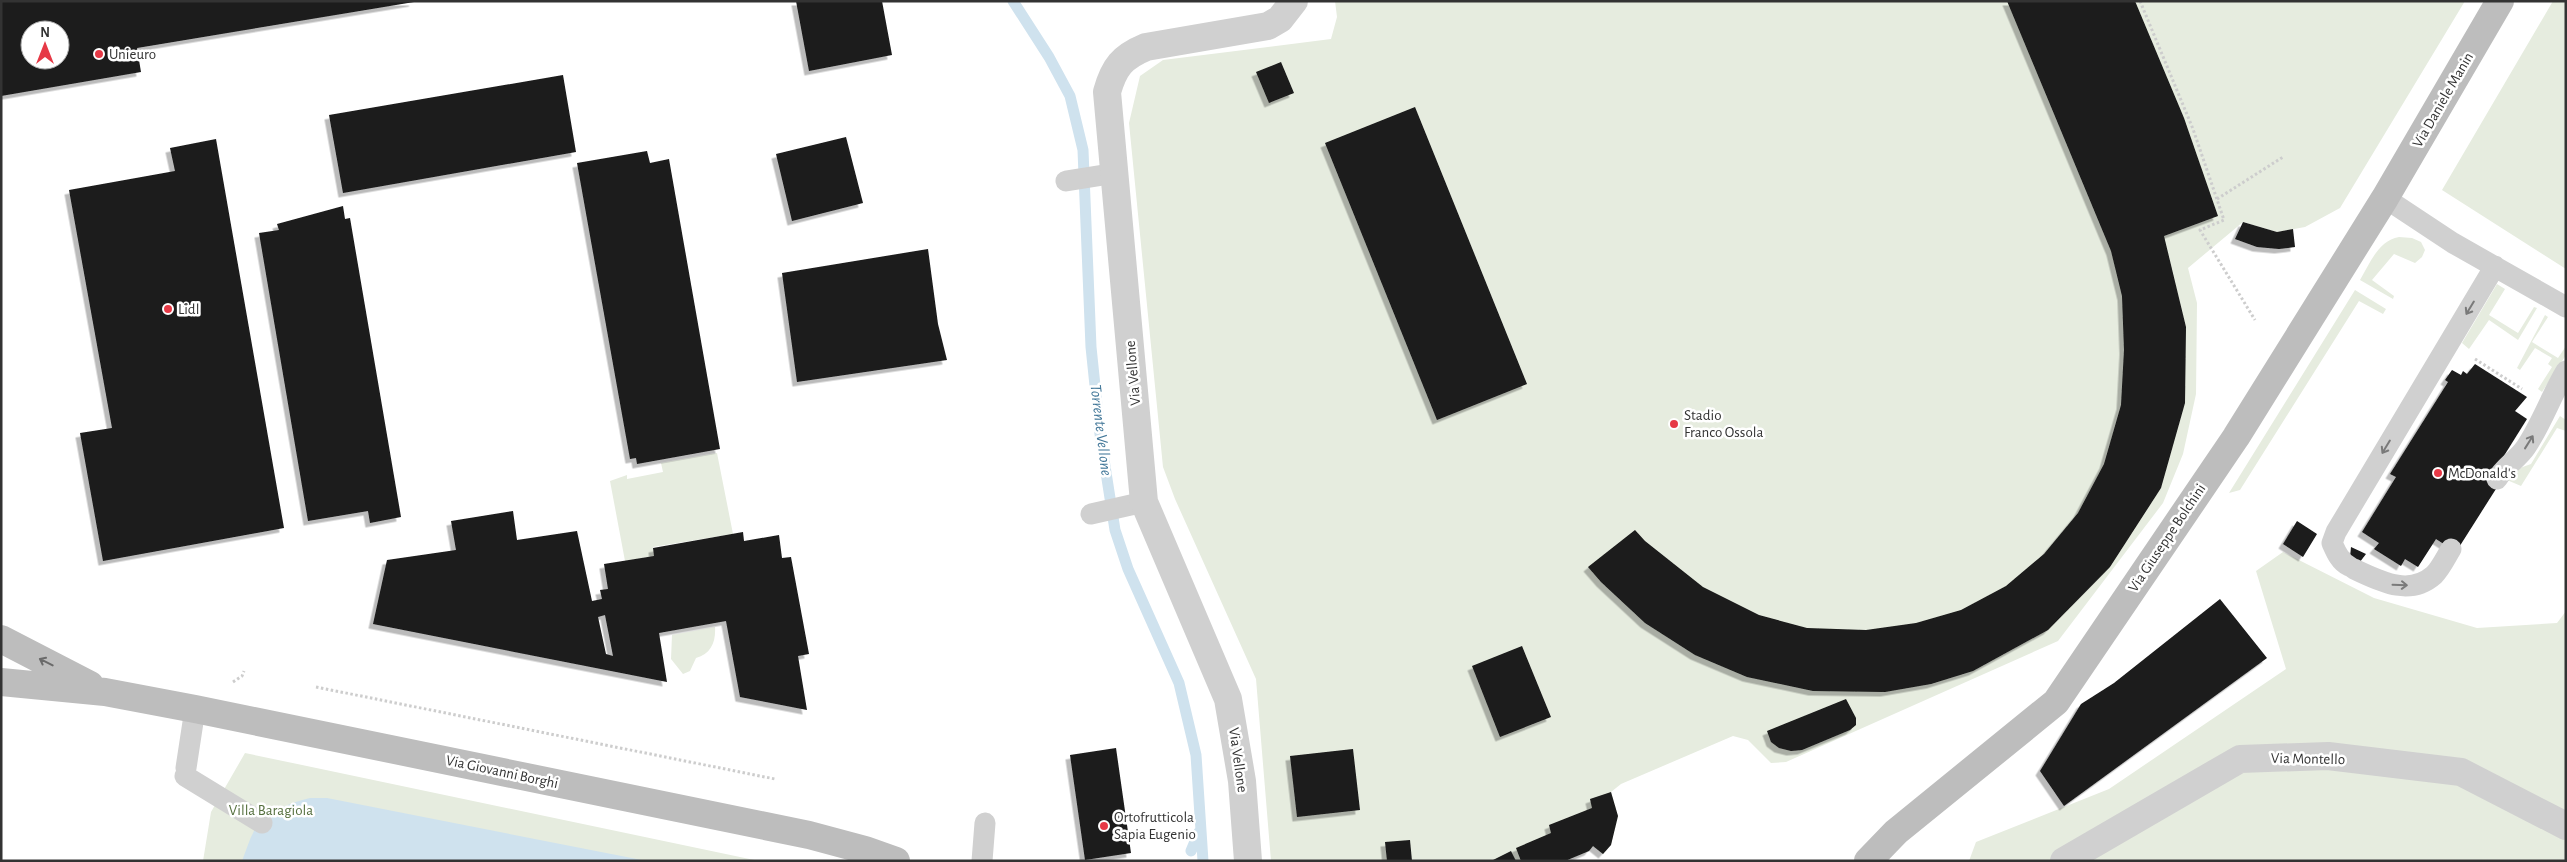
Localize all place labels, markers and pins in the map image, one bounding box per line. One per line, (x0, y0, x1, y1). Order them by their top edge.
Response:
place label: Unieuro (109, 47, 156, 62)
marker: Unieuro (93, 48, 105, 60)
place label: Lidl (178, 302, 199, 317)
marker: Lidl (162, 303, 174, 315)
place label: Stadio Franco Ossola (1684, 408, 1763, 440)
marker: Stadio Franco Ossola (1668, 418, 1680, 430)
place label: McDonald's (2448, 466, 2516, 481)
marker: McDonald's (2432, 467, 2444, 479)
place label: Ortofrutticola Sapia Eugenio (1114, 810, 1196, 842)
marker: Ortofrutticola Sapia Eugenio (1098, 820, 1110, 832)

